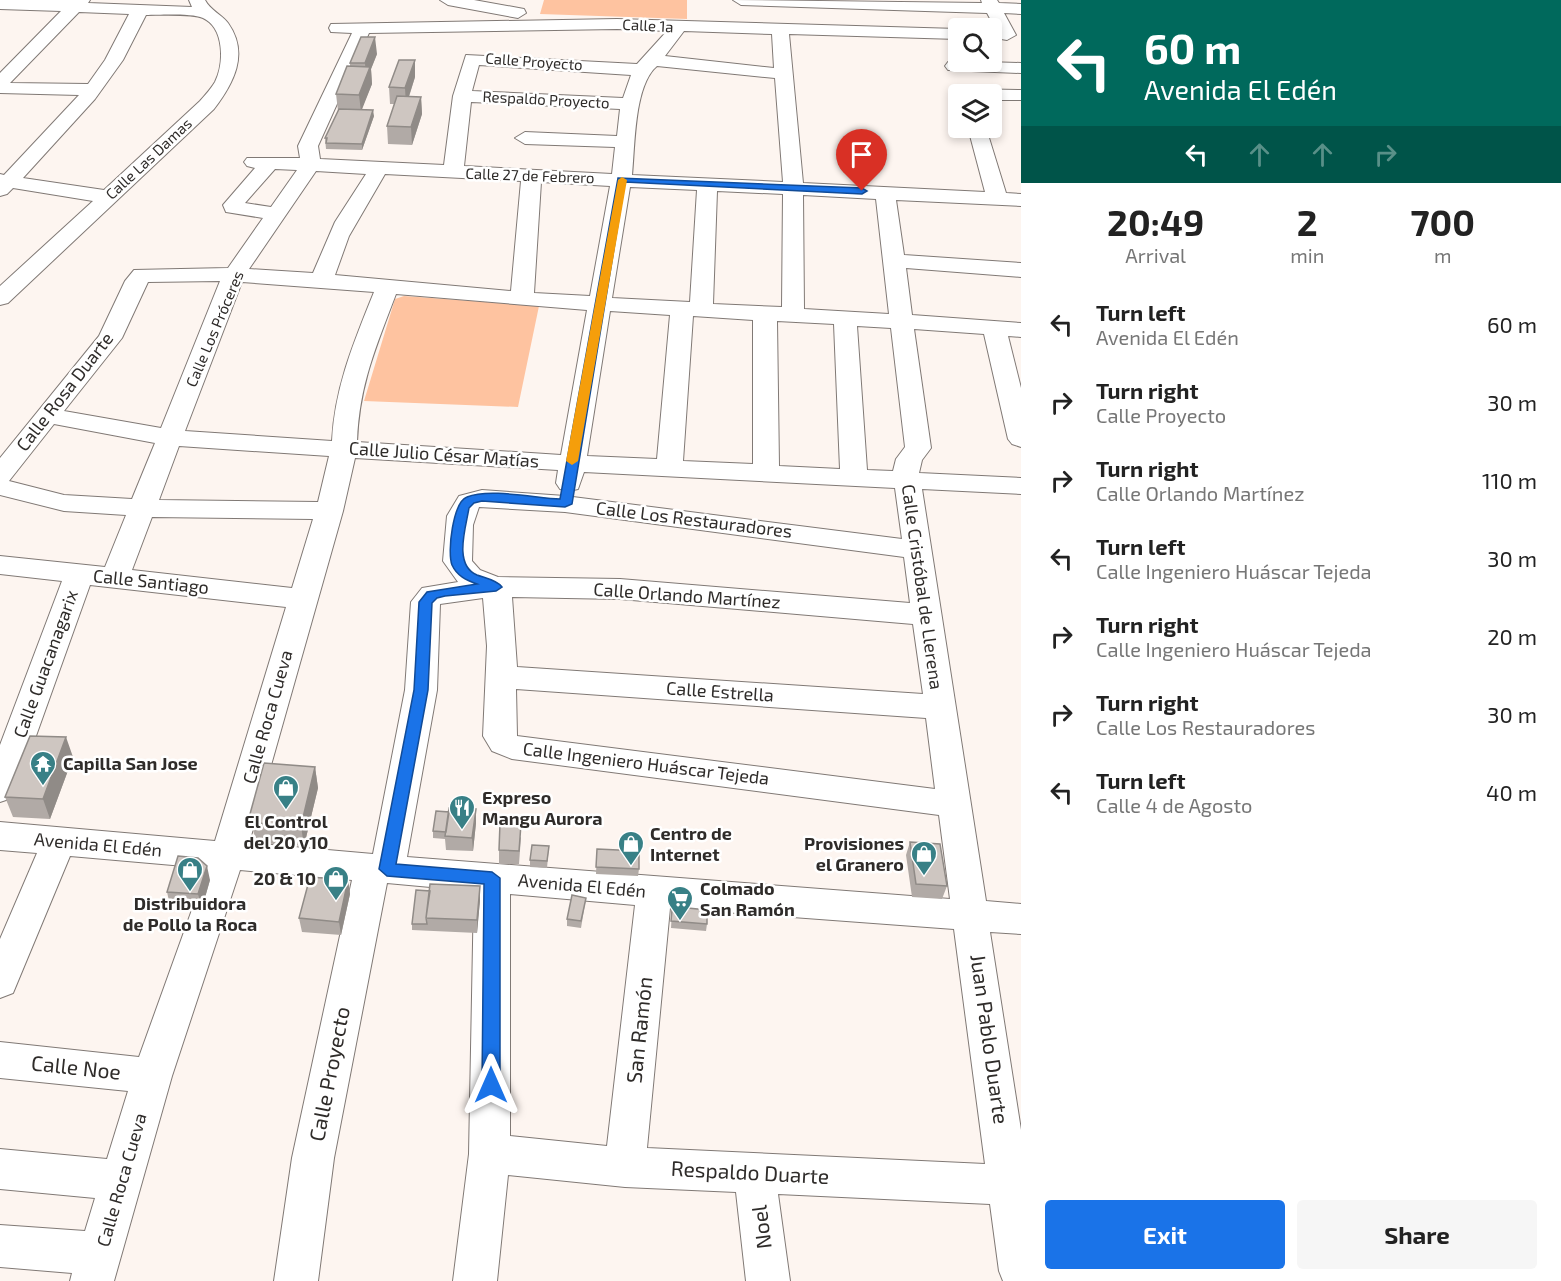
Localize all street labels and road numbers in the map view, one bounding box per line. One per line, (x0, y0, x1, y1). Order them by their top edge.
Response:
street label: Calle 1a (622, 15, 674, 35)
street label: Calle Proyecto (485, 49, 583, 73)
street label: Respaldo Proyecto (482, 87, 610, 111)
street label: Calle Las Damas (102, 114, 195, 203)
street label: Calle 27 de Febrero (465, 164, 595, 186)
street label: Calle Los Próceres (182, 268, 247, 389)
street label: Calle Rosa Duarte (11, 328, 117, 455)
street label: Calle Julio César Matías (348, 436, 540, 472)
street label: Calle Cristóbal de Llerena (898, 483, 948, 691)
street label: Calle Los Restauradores (595, 496, 793, 542)
street label: Calle Santiago (92, 564, 210, 598)
street label: Calle Orlando Martínez (593, 577, 781, 613)
street label: Calle Guacanagarix (8, 586, 82, 741)
street label: Calle Roca Cueva (237, 647, 297, 786)
street label: Calle Estrella (666, 676, 775, 706)
street label: Calle Ingeniero Huáscar Tejeda (522, 737, 771, 789)
street label: Avenida El Edén (33, 827, 163, 861)
street label: Avenida El Edén (517, 868, 647, 902)
street label: Juan Pablo Duarte (966, 952, 1015, 1125)
street label: San Ramón (620, 975, 657, 1084)
street label: Calle Proyecto (303, 1004, 354, 1143)
street label: Calle Noe (30, 1049, 122, 1084)
street label: Calle Roca Cueva (91, 1110, 151, 1249)
street label: Respaldo Duarte (670, 1155, 830, 1188)
street label: Noel (745, 1203, 776, 1251)

